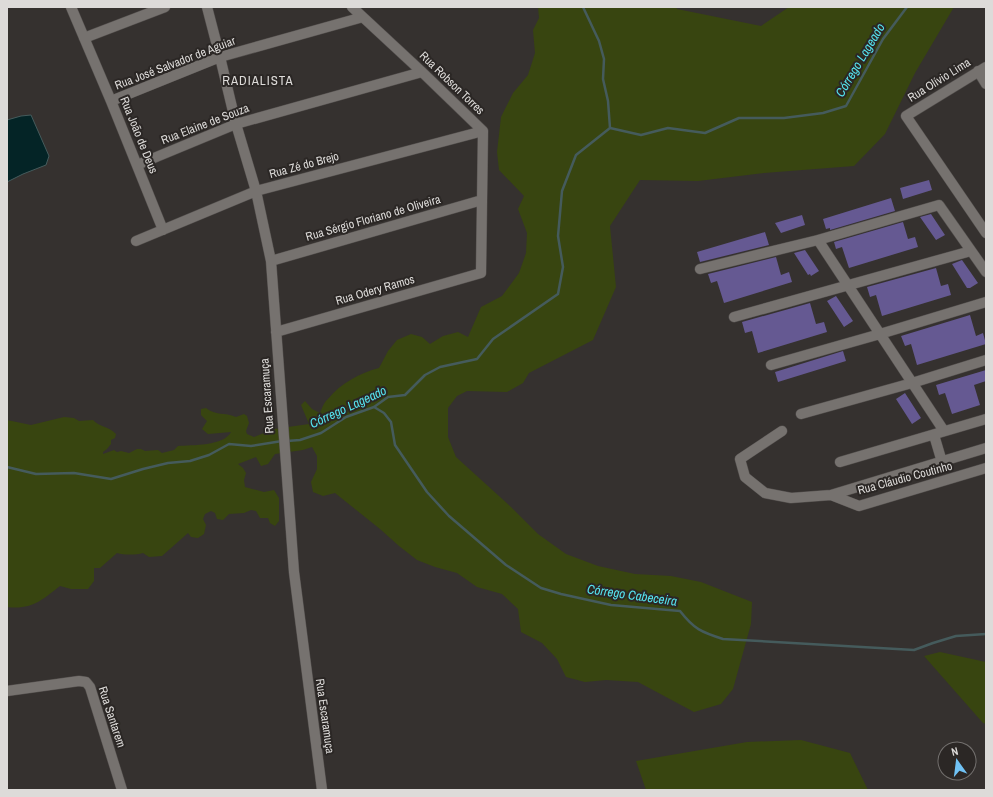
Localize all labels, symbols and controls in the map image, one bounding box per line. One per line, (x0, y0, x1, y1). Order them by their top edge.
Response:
water label: Córrego Lageado (831, 20, 889, 100)
street label: Rua José Salvador de Aguiar (112, 32, 238, 93)
street label: Rua Robson Torres (416, 48, 488, 118)
street label: Rua Olívio Lima (905, 54, 974, 106)
district label: RADIALISTA (222, 72, 294, 89)
street label: Rua João de Deus (116, 94, 162, 176)
street label: Rua Elaine de Souza (159, 100, 252, 148)
street label: Rua Zé do Brejo (267, 148, 341, 182)
street label: Rua Sérgio Floriano de Oliveira (304, 191, 443, 245)
street label: Rua Odery Ramos (334, 271, 416, 309)
street label: Rua Escaramuça (256, 357, 278, 434)
water label: Córrego Lageado (307, 382, 389, 432)
street label: Rua Cláudio Coutinho (856, 458, 954, 498)
water label: Córrego Cabeceira (586, 580, 678, 610)
street label: Rua Escaramuça (312, 678, 338, 755)
street label: Rua Santarem (95, 684, 129, 750)
north arrow (937, 741, 977, 781)
text: N (950, 744, 959, 759)

